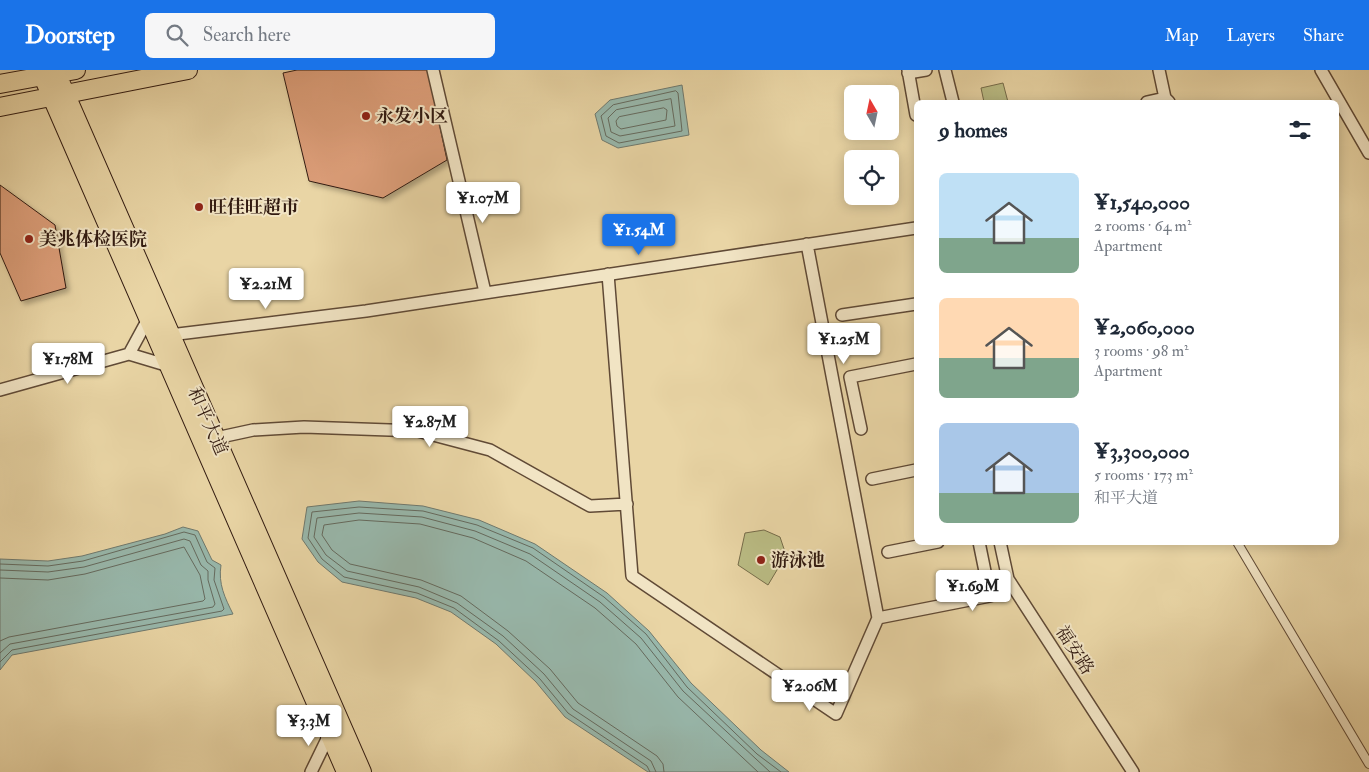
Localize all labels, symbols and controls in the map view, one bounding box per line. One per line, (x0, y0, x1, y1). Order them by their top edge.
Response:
search box (145, 13, 495, 58)
text: Doorstep (25, 20, 115, 51)
icon: search (163, 21, 191, 49)
text: Search here (203, 23, 291, 47)
text: Map (1165, 24, 1199, 47)
text: Layers (1227, 24, 1275, 47)
text: Share (1303, 24, 1344, 47)
north arrow (844, 85, 899, 140)
map controls (844, 85, 899, 205)
place label: 永发小区 (376, 105, 448, 128)
marker: 永发小区 (360, 110, 372, 122)
icon: filters (1286, 116, 1314, 144)
text: 9 homes (939, 117, 1008, 144)
button: locate (844, 150, 899, 205)
pin: ¥1.07M (442, 182, 524, 224)
text: ¥1.07M (457, 188, 509, 208)
text: ¥1,540,000 (1094, 189, 1190, 216)
icon: home (979, 193, 1039, 253)
place label: 旺佳旺超市 (209, 196, 299, 219)
marker: 旺佳旺超市 (193, 201, 205, 213)
pin: ¥1.54M (598, 214, 680, 256)
text: 2 rooms · 64 m² (1094, 216, 1192, 236)
text: ¥1.54M (613, 220, 665, 240)
place label: 美兆体检医院 (39, 228, 147, 251)
marker: 美兆体检医院 (23, 233, 35, 245)
text: Apartment (1094, 236, 1162, 256)
pin: ¥2.21M (225, 268, 307, 310)
text: ¥2.21M (240, 274, 292, 294)
text: ¥2,060,000 (1094, 314, 1195, 341)
icon: home (979, 318, 1039, 378)
pin: ¥1.25M (803, 322, 885, 365)
text: ¥1.25M (818, 329, 870, 349)
text: 3 rooms · 98 m² (1094, 341, 1189, 361)
pin: ¥1.78M (27, 342, 109, 385)
text: ¥1.78M (43, 349, 93, 369)
text: Apartment (1094, 361, 1162, 381)
street label: 和平大道 (182, 384, 233, 459)
pin: ¥2.87M (389, 406, 471, 448)
text: ¥2.87M (403, 412, 457, 432)
text: ¥3,300,000 (1094, 438, 1190, 465)
icon: home (979, 443, 1039, 503)
text: 5 rooms · 173 m² (1094, 465, 1193, 485)
text: 和平大道 (1094, 488, 1158, 508)
place label: 游泳池 (771, 549, 825, 572)
marker: 游泳池 (755, 554, 767, 566)
pin: ¥1.69M (932, 570, 1014, 612)
text: ¥1.69M (947, 576, 999, 596)
street label: 福安路 (1050, 621, 1099, 679)
pin: ¥2.06M (769, 670, 851, 712)
text: ¥2.06M (783, 676, 838, 696)
pin: ¥3.3M (274, 704, 344, 747)
text: ¥3.3M (288, 711, 330, 731)

